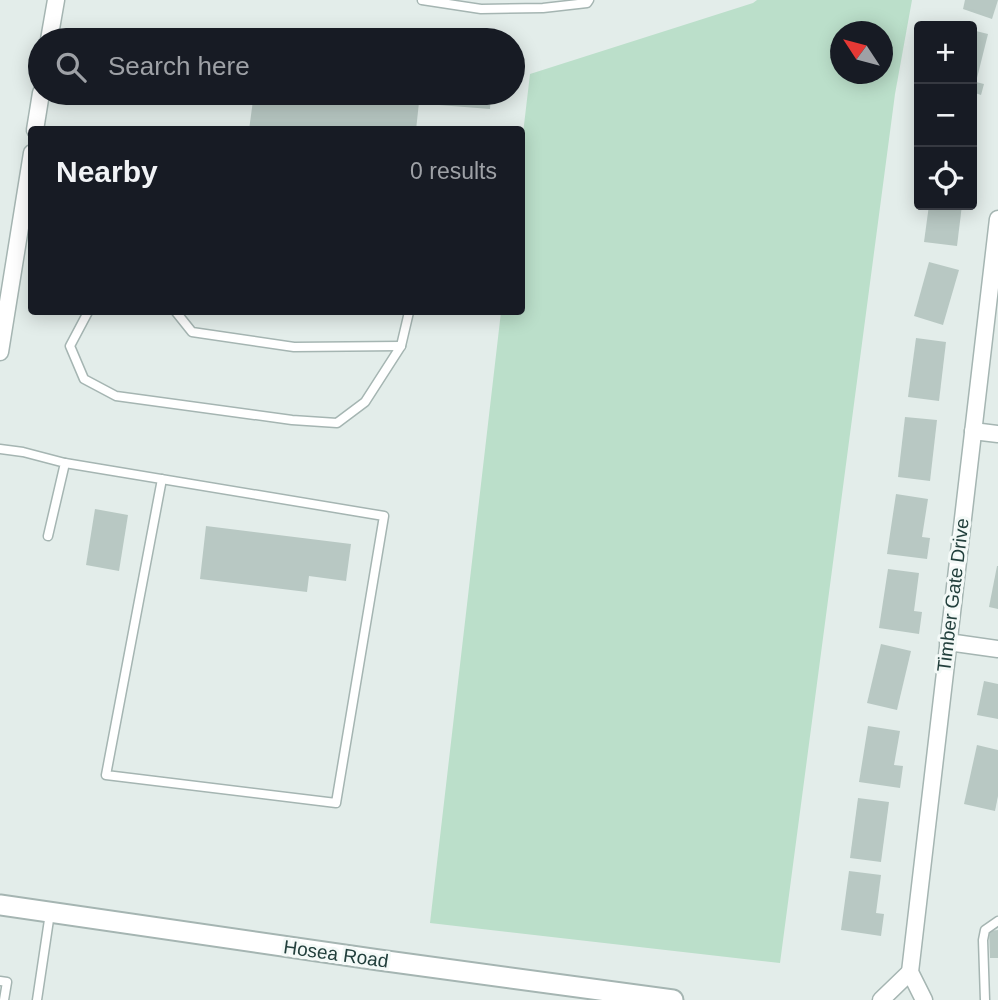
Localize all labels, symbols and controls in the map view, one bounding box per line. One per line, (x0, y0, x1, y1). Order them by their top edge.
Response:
north arrow (830, 21, 893, 84)
map controls (914, 21, 977, 210)
button: + (914, 21, 977, 84)
search box (28, 28, 525, 105)
icon: search (52, 48, 90, 86)
text: Search here (108, 51, 250, 81)
button: − (914, 84, 977, 147)
button: locate (914, 147, 977, 210)
text: Nearby (56, 155, 158, 188)
text: 0 results (410, 158, 497, 184)
street label: Timber Gate Drive (933, 517, 973, 673)
street label: Hosea Road (282, 936, 390, 972)

